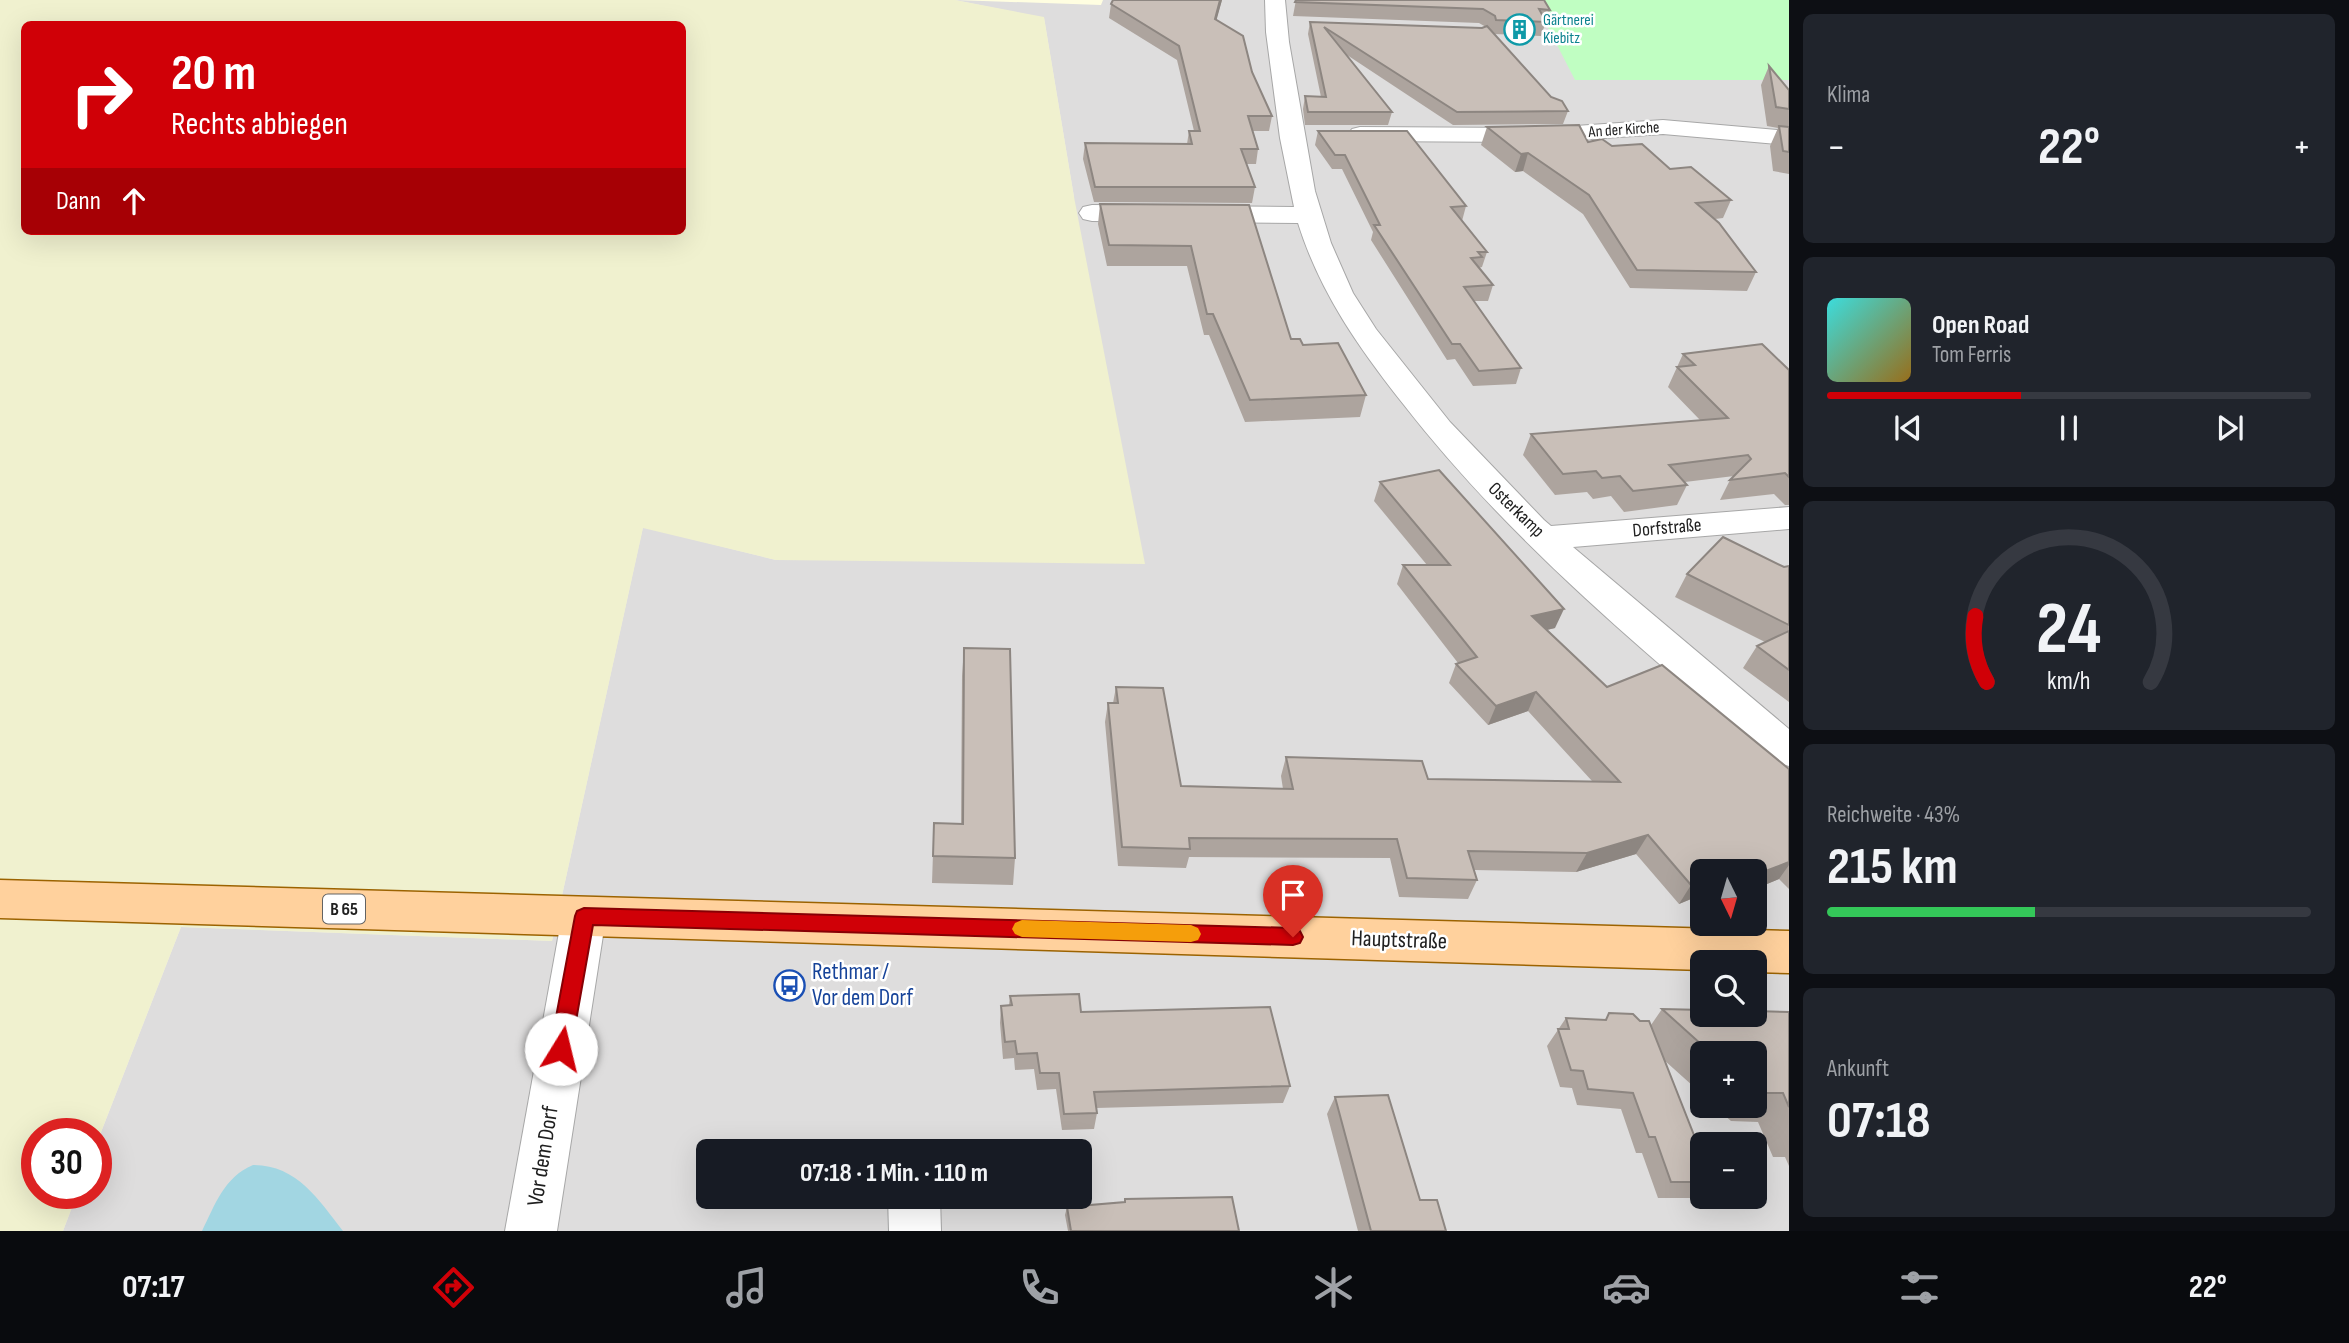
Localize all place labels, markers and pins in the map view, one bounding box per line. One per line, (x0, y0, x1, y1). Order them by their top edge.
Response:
place label: Gärtnerei Kiebitz (1543, 11, 1594, 48)
building icon: Gärtnerei Kiebitz (1503, 12, 1537, 46)
pin (1263, 865, 1323, 937)
place label: Rethmar / Vor dem Dorf (812, 958, 913, 1012)
bus stop icon: Rethmar / Vor dem Dorf (772, 968, 806, 1002)

